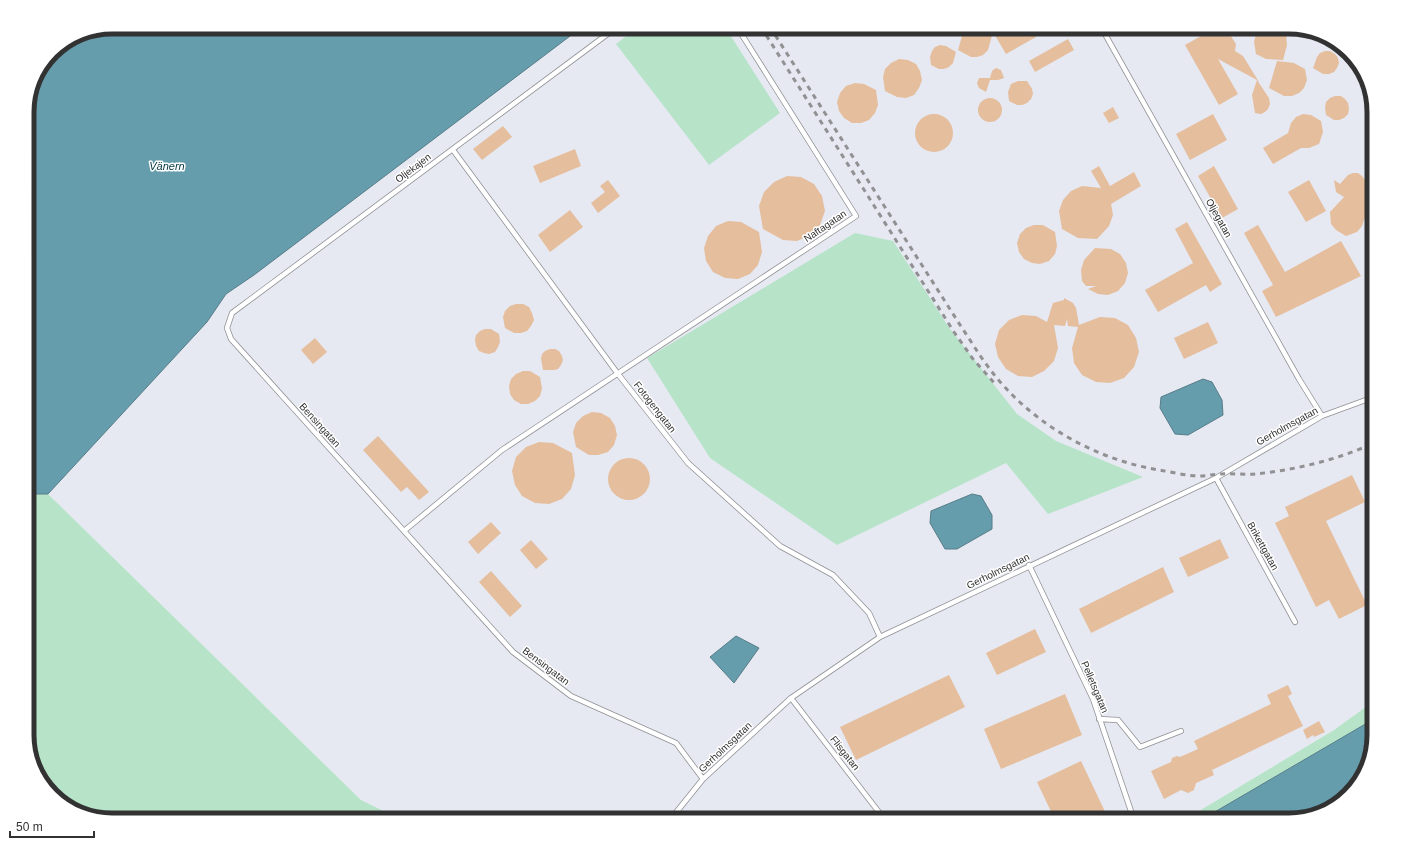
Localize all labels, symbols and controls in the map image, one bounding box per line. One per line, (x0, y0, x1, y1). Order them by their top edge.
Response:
street label: Oljekajen (393, 151, 433, 185)
water label: Vänern (149, 160, 185, 172)
street label: Oljegatan (1204, 197, 1234, 239)
street label: Naftagatan (802, 208, 848, 244)
street label: Fotogengatan (632, 379, 678, 435)
street label: Bensingatan (297, 401, 343, 449)
street label: Gerholmsgatan (1254, 405, 1320, 447)
street label: Brikettgatan (1245, 520, 1281, 572)
street label: Gerholmsgatan (965, 551, 1031, 591)
street label: Bensingatan (520, 645, 572, 687)
street label: Pelletsgatan (1079, 660, 1111, 714)
street label: Gerholmsgatan (696, 720, 754, 774)
street label: Flisgatan (828, 734, 862, 772)
scale bar (10, 813, 94, 839)
text: 50 m (16, 820, 43, 834)

